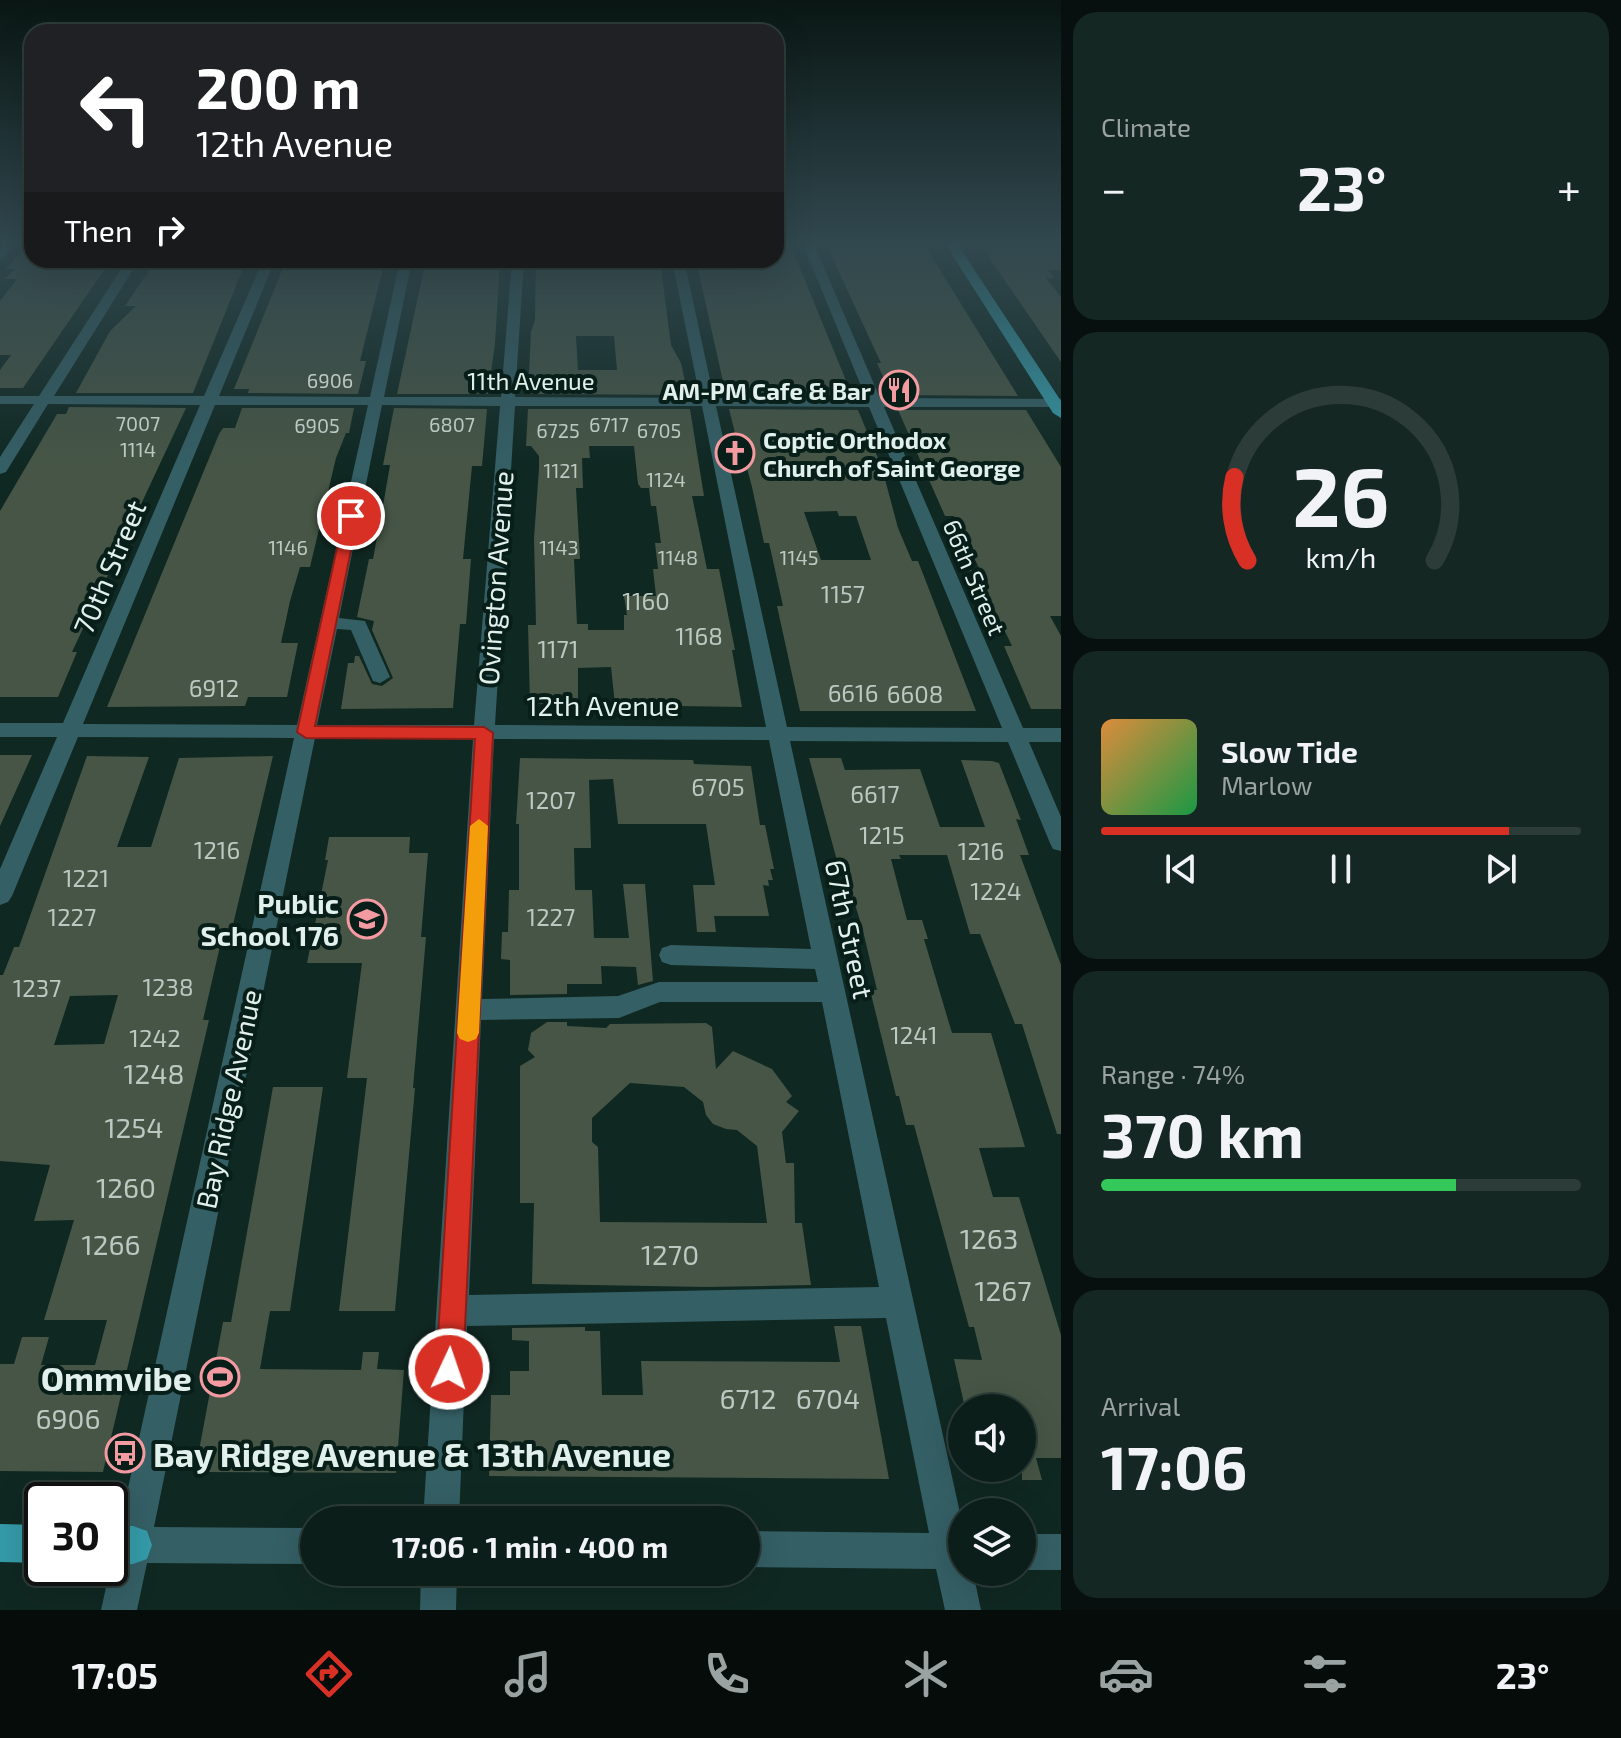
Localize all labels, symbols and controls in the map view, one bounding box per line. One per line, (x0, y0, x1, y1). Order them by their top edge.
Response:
text: 200 m (196, 53, 361, 120)
icon: left (64, 56, 168, 160)
text: Climate (1101, 111, 1191, 142)
text: 12th Avenue (196, 121, 393, 164)
text: 23° (1297, 151, 1387, 223)
text: − (1101, 161, 1127, 214)
text: + (1557, 161, 1581, 214)
icon: right (148, 208, 192, 252)
text: Then (64, 212, 132, 248)
street label: 11th Avenue (467, 366, 595, 395)
house number: 6906 (307, 368, 353, 392)
restaurant icon: AM-PM Cafe & Bar (878, 369, 920, 411)
place label: AM-PM Cafe & Bar (663, 376, 872, 405)
house number: 7007 (116, 411, 160, 435)
house number: 6807 (429, 412, 475, 436)
house number: 6717 (589, 412, 629, 436)
house number: 6905 (294, 413, 340, 437)
house number: 6725 (536, 418, 580, 442)
house number: 6705 (637, 418, 681, 442)
place label: Coptic Orthodox Church of Saint George (763, 425, 1021, 482)
church icon: Coptic Orthodox Church of Saint George (714, 432, 756, 474)
house number: 1114 (120, 437, 156, 461)
text: 26 (1292, 444, 1390, 544)
house number: 1121 (543, 458, 579, 482)
house number: 1124 (646, 467, 686, 491)
street label: Ovington Avenue (471, 470, 519, 686)
pin (317, 482, 385, 550)
icon: arrive (329, 494, 373, 538)
street label: 70th Street (66, 495, 152, 639)
street label: 66th Street (938, 515, 1012, 639)
house number: 1146 (268, 535, 308, 559)
house number: 1143 (539, 535, 579, 559)
text: km/h (1306, 540, 1376, 575)
house number: 1148 (658, 545, 698, 569)
house number: 1145 (780, 545, 818, 569)
house number: 1157 (821, 579, 865, 608)
house number: 1160 (622, 586, 670, 615)
house number: 1168 (675, 621, 723, 650)
house number: 1171 (538, 634, 578, 663)
house number: 6912 (189, 673, 239, 702)
house number: 6616 (828, 678, 878, 707)
house number: 6608 (887, 679, 943, 708)
street label: 12th Avenue (526, 688, 680, 722)
text: Slow Tide (1221, 733, 1358, 769)
text: Marlow (1221, 769, 1312, 800)
house number: 6705 (691, 772, 745, 801)
house number: 6617 (850, 779, 900, 808)
house number: 1207 (526, 785, 576, 814)
house number: 1215 (859, 820, 905, 849)
house number: 1216 (194, 835, 240, 864)
house number: 1216 (958, 836, 1004, 865)
icon: previous (1159, 847, 1203, 891)
icon: pause (1319, 847, 1363, 891)
icon: next (1479, 847, 1523, 891)
street label: 67th Street (819, 856, 881, 1002)
house number: 1221 (63, 863, 109, 892)
house number: 1224 (970, 876, 1022, 905)
place label: Public School 176 (200, 886, 339, 952)
school or university icon: Public School 176 (346, 898, 388, 940)
house number: 1227 (48, 902, 96, 931)
house number: 1227 (527, 902, 575, 931)
house number: 1238 (143, 972, 193, 1001)
house number: 1237 (13, 973, 61, 1002)
street label: Bay Ridge Avenue (188, 986, 268, 1212)
house number: 1241 (890, 1020, 938, 1049)
house number: 1242 (129, 1023, 181, 1052)
house number: 1248 (123, 1056, 185, 1090)
text: Range · 74% (1101, 1058, 1245, 1089)
text: 370 km (1101, 1098, 1304, 1170)
house number: 1254 (104, 1110, 164, 1144)
house number: 1260 (96, 1170, 156, 1204)
house number: 1263 (960, 1221, 1018, 1255)
house number: 1266 (82, 1227, 140, 1261)
house number: 1270 (641, 1237, 699, 1271)
house number: 1267 (974, 1273, 1032, 1307)
position arrow (407, 1327, 491, 1411)
sports icon: Ommvibe (199, 1356, 241, 1398)
place label: Ommvibe (41, 1357, 192, 1398)
house number: 6712 (719, 1381, 777, 1415)
house number: 6704 (796, 1381, 860, 1415)
text: Arrival (1101, 1390, 1180, 1421)
map controls (948, 1394, 1036, 1586)
button: sound (948, 1394, 1036, 1482)
house number: 6906 (36, 1401, 100, 1435)
text: 17:06 (1101, 1430, 1247, 1502)
bus stop icon: Bay Ridge Avenue & 13th Avenue (104, 1432, 146, 1474)
place label: Bay Ridge Avenue & 13th Avenue (153, 1433, 671, 1475)
speed limit sign: 30 (24, 1482, 128, 1586)
button: layers (948, 1498, 1036, 1586)
text: 17:06 · 1 min · 400 m (392, 1528, 668, 1564)
icon: directions (301, 1646, 357, 1702)
icon: music (500, 1646, 556, 1702)
icon: phone (699, 1646, 755, 1702)
icon: climate (898, 1646, 954, 1702)
icon: car (1098, 1646, 1154, 1702)
icon: filters (1297, 1646, 1353, 1702)
text: 17:05 (72, 1653, 158, 1696)
text: 23° (1496, 1653, 1549, 1696)

